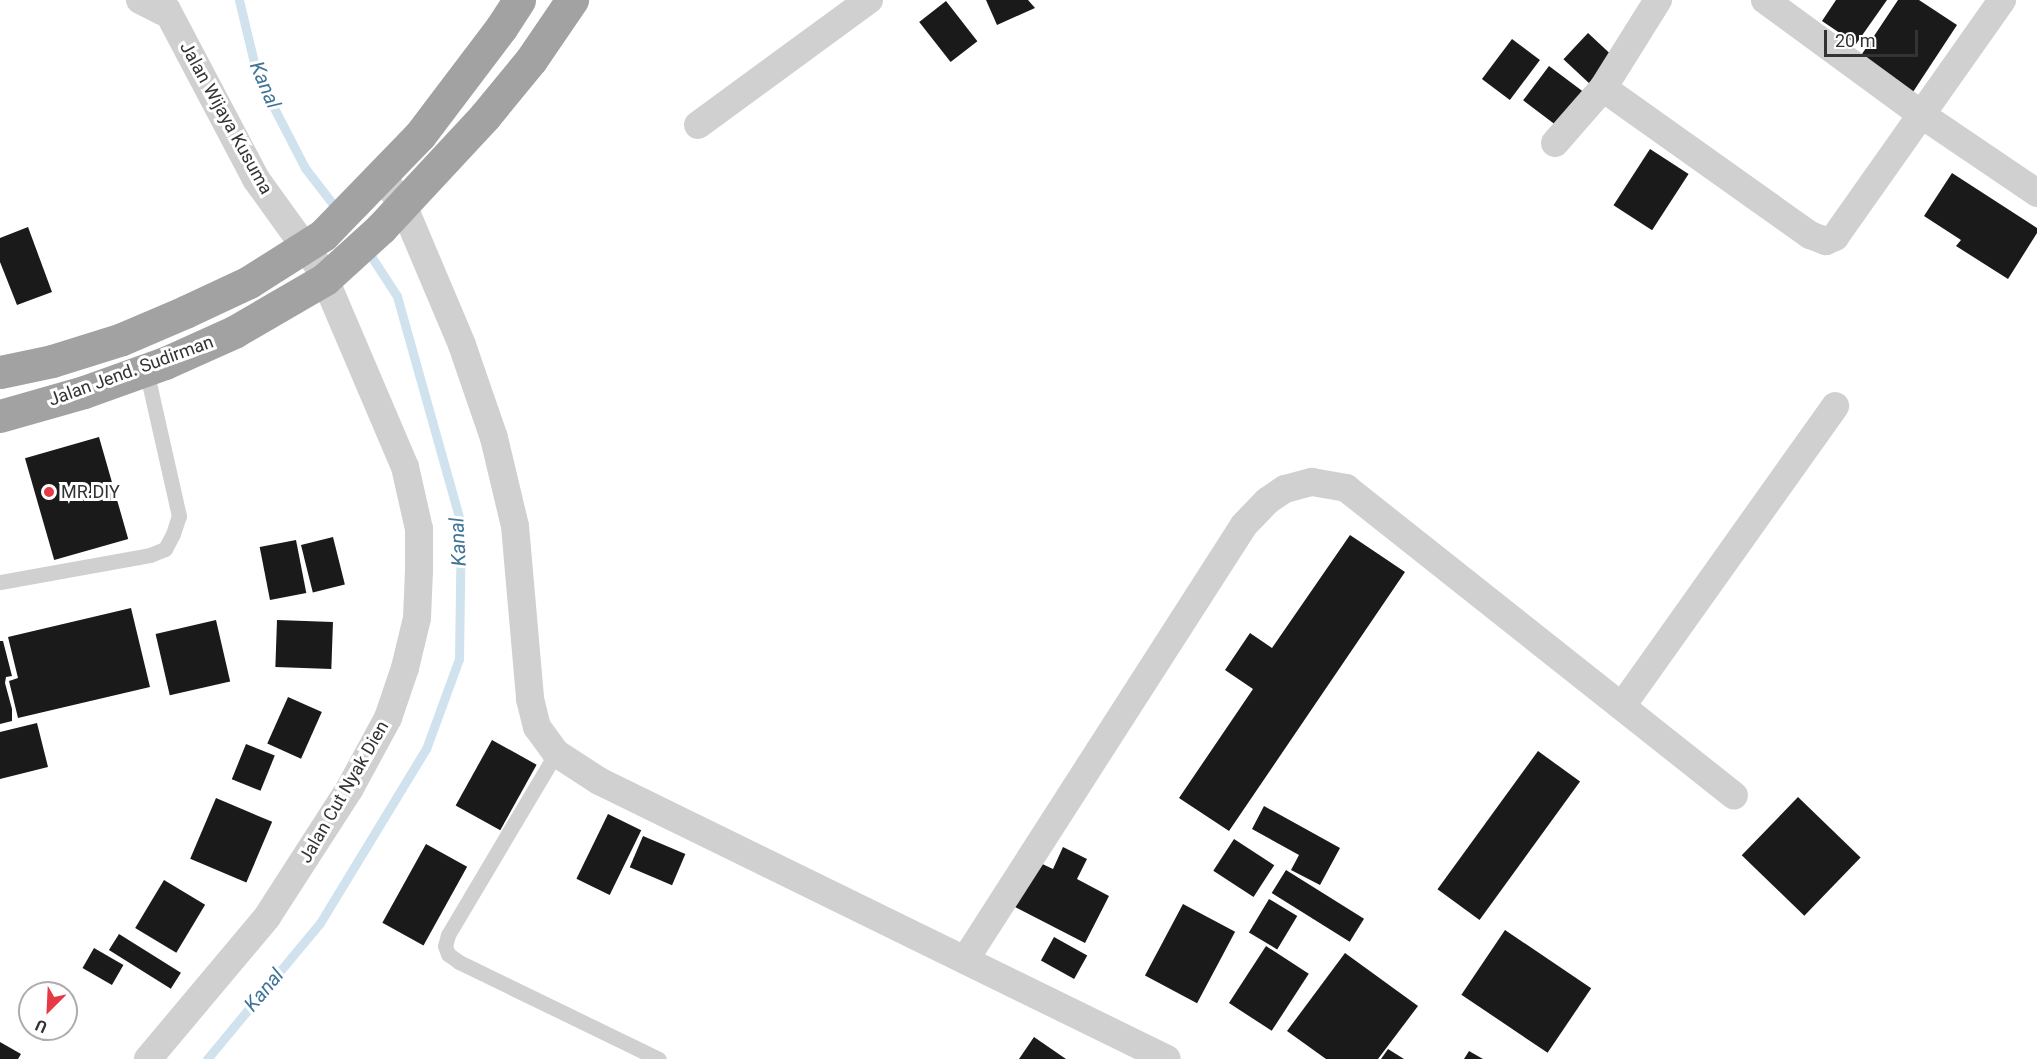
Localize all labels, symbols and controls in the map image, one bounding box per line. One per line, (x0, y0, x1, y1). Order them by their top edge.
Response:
scale bar (1827, 18, 1922, 56)
text: 20 m (1835, 30, 1875, 51)
street label: Jalan Wijaya Kusuma (175, 38, 277, 198)
water label: Kanal (244, 58, 286, 112)
street label: Jalan Jend. Sudirman (46, 331, 216, 411)
place label: MR.DIY (61, 481, 120, 503)
marker: MR.DIY (42, 485, 56, 499)
water label: Kanal (445, 517, 471, 567)
street label: Jalan Cut Nyak Dien (295, 717, 393, 867)
water label: Kanal (239, 964, 289, 1016)
north arrow (18, 981, 78, 1041)
text: U (33, 1015, 50, 1037)

